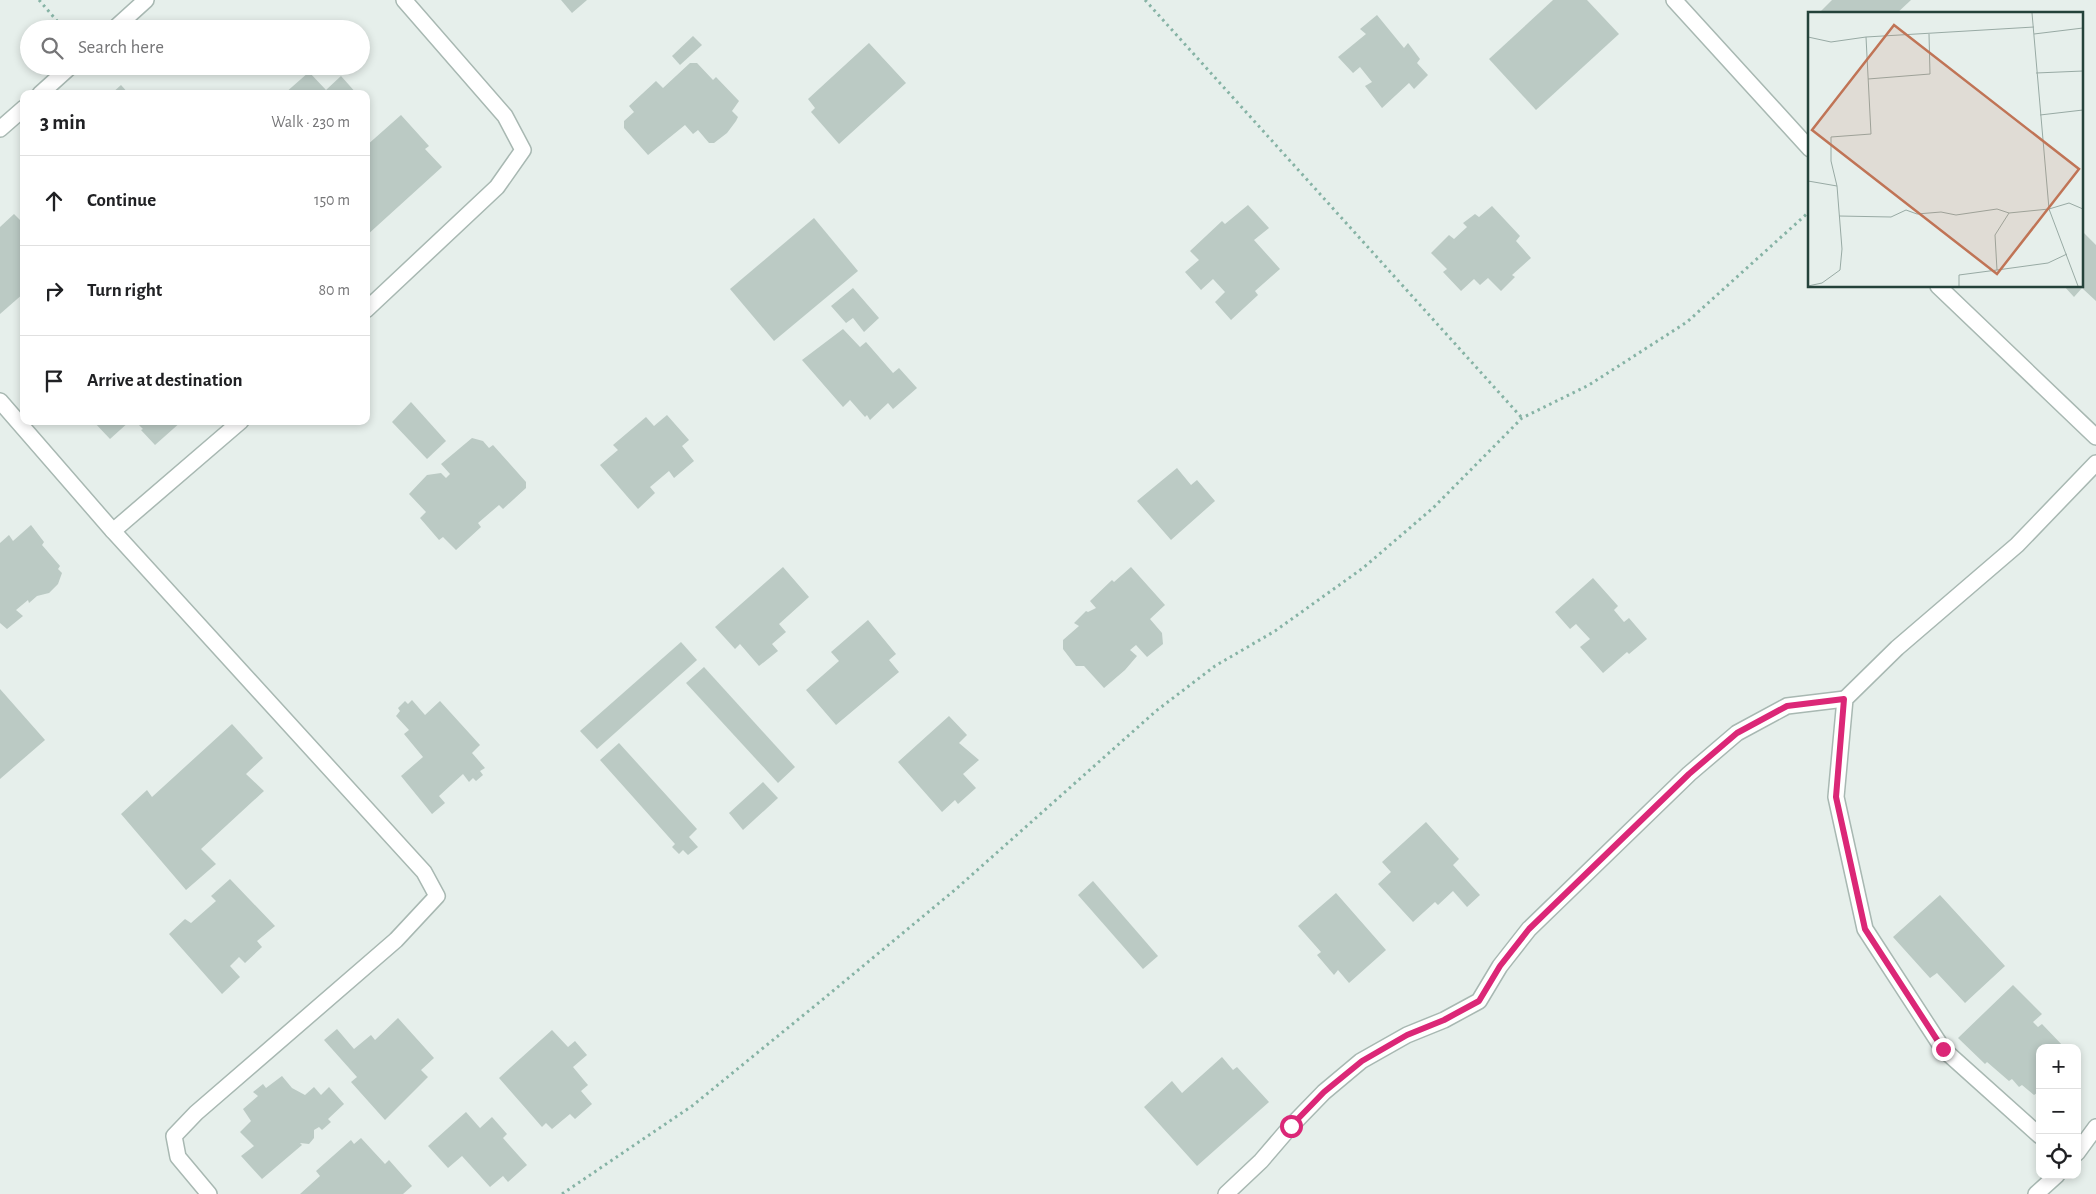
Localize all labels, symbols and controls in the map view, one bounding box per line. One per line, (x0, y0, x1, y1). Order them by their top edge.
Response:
inset map (1808, 12, 2084, 288)
search box (20, 20, 370, 75)
icon: search (38, 34, 66, 62)
text: Search here (78, 38, 164, 57)
text: 3 min (40, 112, 86, 133)
text: Walk · 230 m (271, 114, 350, 130)
icon: ahead (40, 187, 68, 215)
text: Continue (87, 191, 156, 210)
text: 150 m (314, 192, 350, 208)
icon: right (40, 277, 68, 305)
text: Turn right (87, 281, 162, 300)
text: 80 m (319, 282, 350, 298)
icon: arrive (40, 367, 68, 395)
text: Arrive at destination (87, 371, 243, 390)
route end (1932, 1038, 1955, 1061)
map controls (2036, 1044, 2081, 1179)
button: + (2036, 1044, 2081, 1089)
button: − (2036, 1089, 2081, 1134)
route start (1280, 1115, 1303, 1138)
button: locate (2036, 1134, 2081, 1179)

